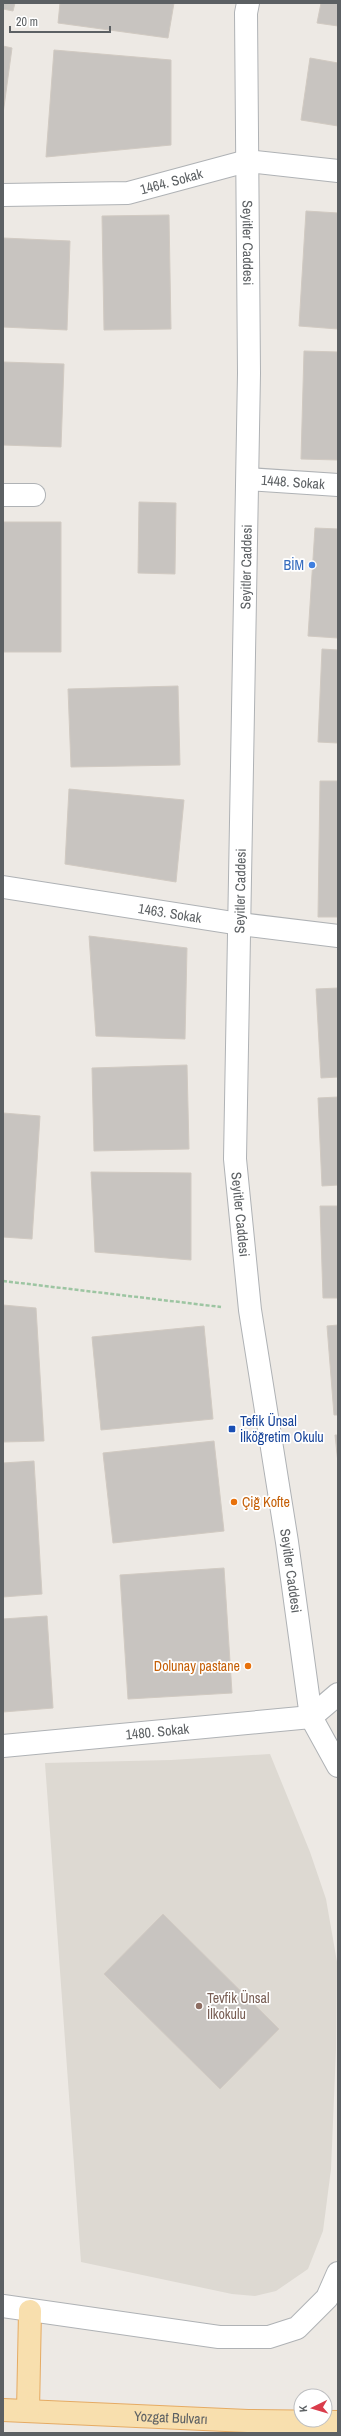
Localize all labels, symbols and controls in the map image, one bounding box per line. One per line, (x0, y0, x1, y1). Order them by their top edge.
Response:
scale bar (10, 8, 110, 34)
text: 20 m (16, 14, 38, 30)
street label: 1464. Sokak (138, 164, 205, 198)
street label: Seyitler Caddesi (239, 200, 257, 285)
street label: 1448. Sokak (260, 471, 326, 493)
street label: Seyitler Caddesi (236, 524, 256, 610)
place label: BİM (284, 556, 304, 574)
marker: BİM (307, 560, 317, 570)
street label: Seyitler Caddesi (230, 848, 250, 934)
street label: 1463. Sokak (137, 899, 203, 927)
street label: Seyitler Caddesi (227, 1171, 254, 1258)
place label: Tefik Ünsal İlköğretim Okulu (240, 1412, 324, 1446)
marker: Tefik Ünsal İlköğretim Okulu (227, 1424, 237, 1434)
place label: Çiğ Kofte (242, 1493, 290, 1511)
marker: Çiğ Kofte (229, 1497, 239, 1507)
street label: Seyitler Caddesi (276, 1527, 306, 1614)
place label: Dolunay pastane (154, 1657, 240, 1675)
marker: Dolunay pastane (243, 1661, 253, 1671)
street label: 1480. Sokak (125, 1719, 190, 1743)
place label: Tevfik Ünsal İlkokulu (207, 1989, 270, 2023)
marker: Tevfik Ünsal İlkokulu (194, 2001, 204, 2011)
north arrow (293, 2388, 333, 2428)
text: K (296, 2405, 310, 2413)
street label: Yozgat Bulvarı (134, 2407, 208, 2428)

